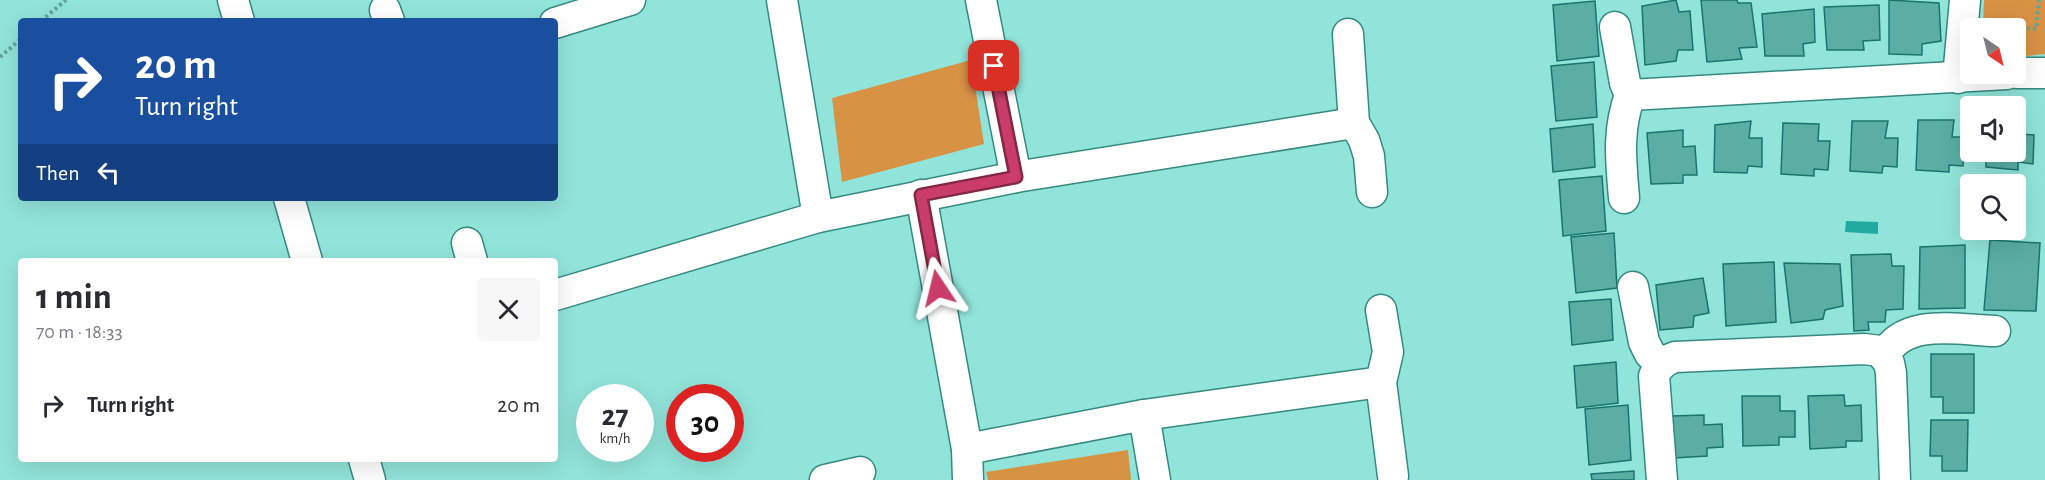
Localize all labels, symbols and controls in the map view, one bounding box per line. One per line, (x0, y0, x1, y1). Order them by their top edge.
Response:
north arrow (1960, 18, 2026, 84)
map controls (1960, 18, 2026, 240)
pin (968, 40, 1019, 91)
icon: right (36, 42, 114, 120)
text: 20 m (135, 44, 217, 86)
icon: arrive (977, 49, 1010, 82)
text: Turn right (135, 93, 238, 120)
button: sound (1960, 96, 2026, 162)
icon: left (92, 156, 125, 189)
text: Then (36, 162, 80, 184)
button: search (1960, 174, 2026, 240)
position arrow (906, 256, 970, 320)
button: close (477, 278, 540, 341)
text: 1 min (36, 279, 112, 315)
text: 70 m · 18:33 (36, 322, 123, 342)
speed limit sign: 30 (666, 384, 744, 462)
icon: right (36, 389, 69, 422)
text: Turn right (87, 394, 174, 416)
text: 20 m (497, 394, 540, 416)
text: 27 (601, 401, 629, 431)
text: km/h (600, 431, 630, 446)

